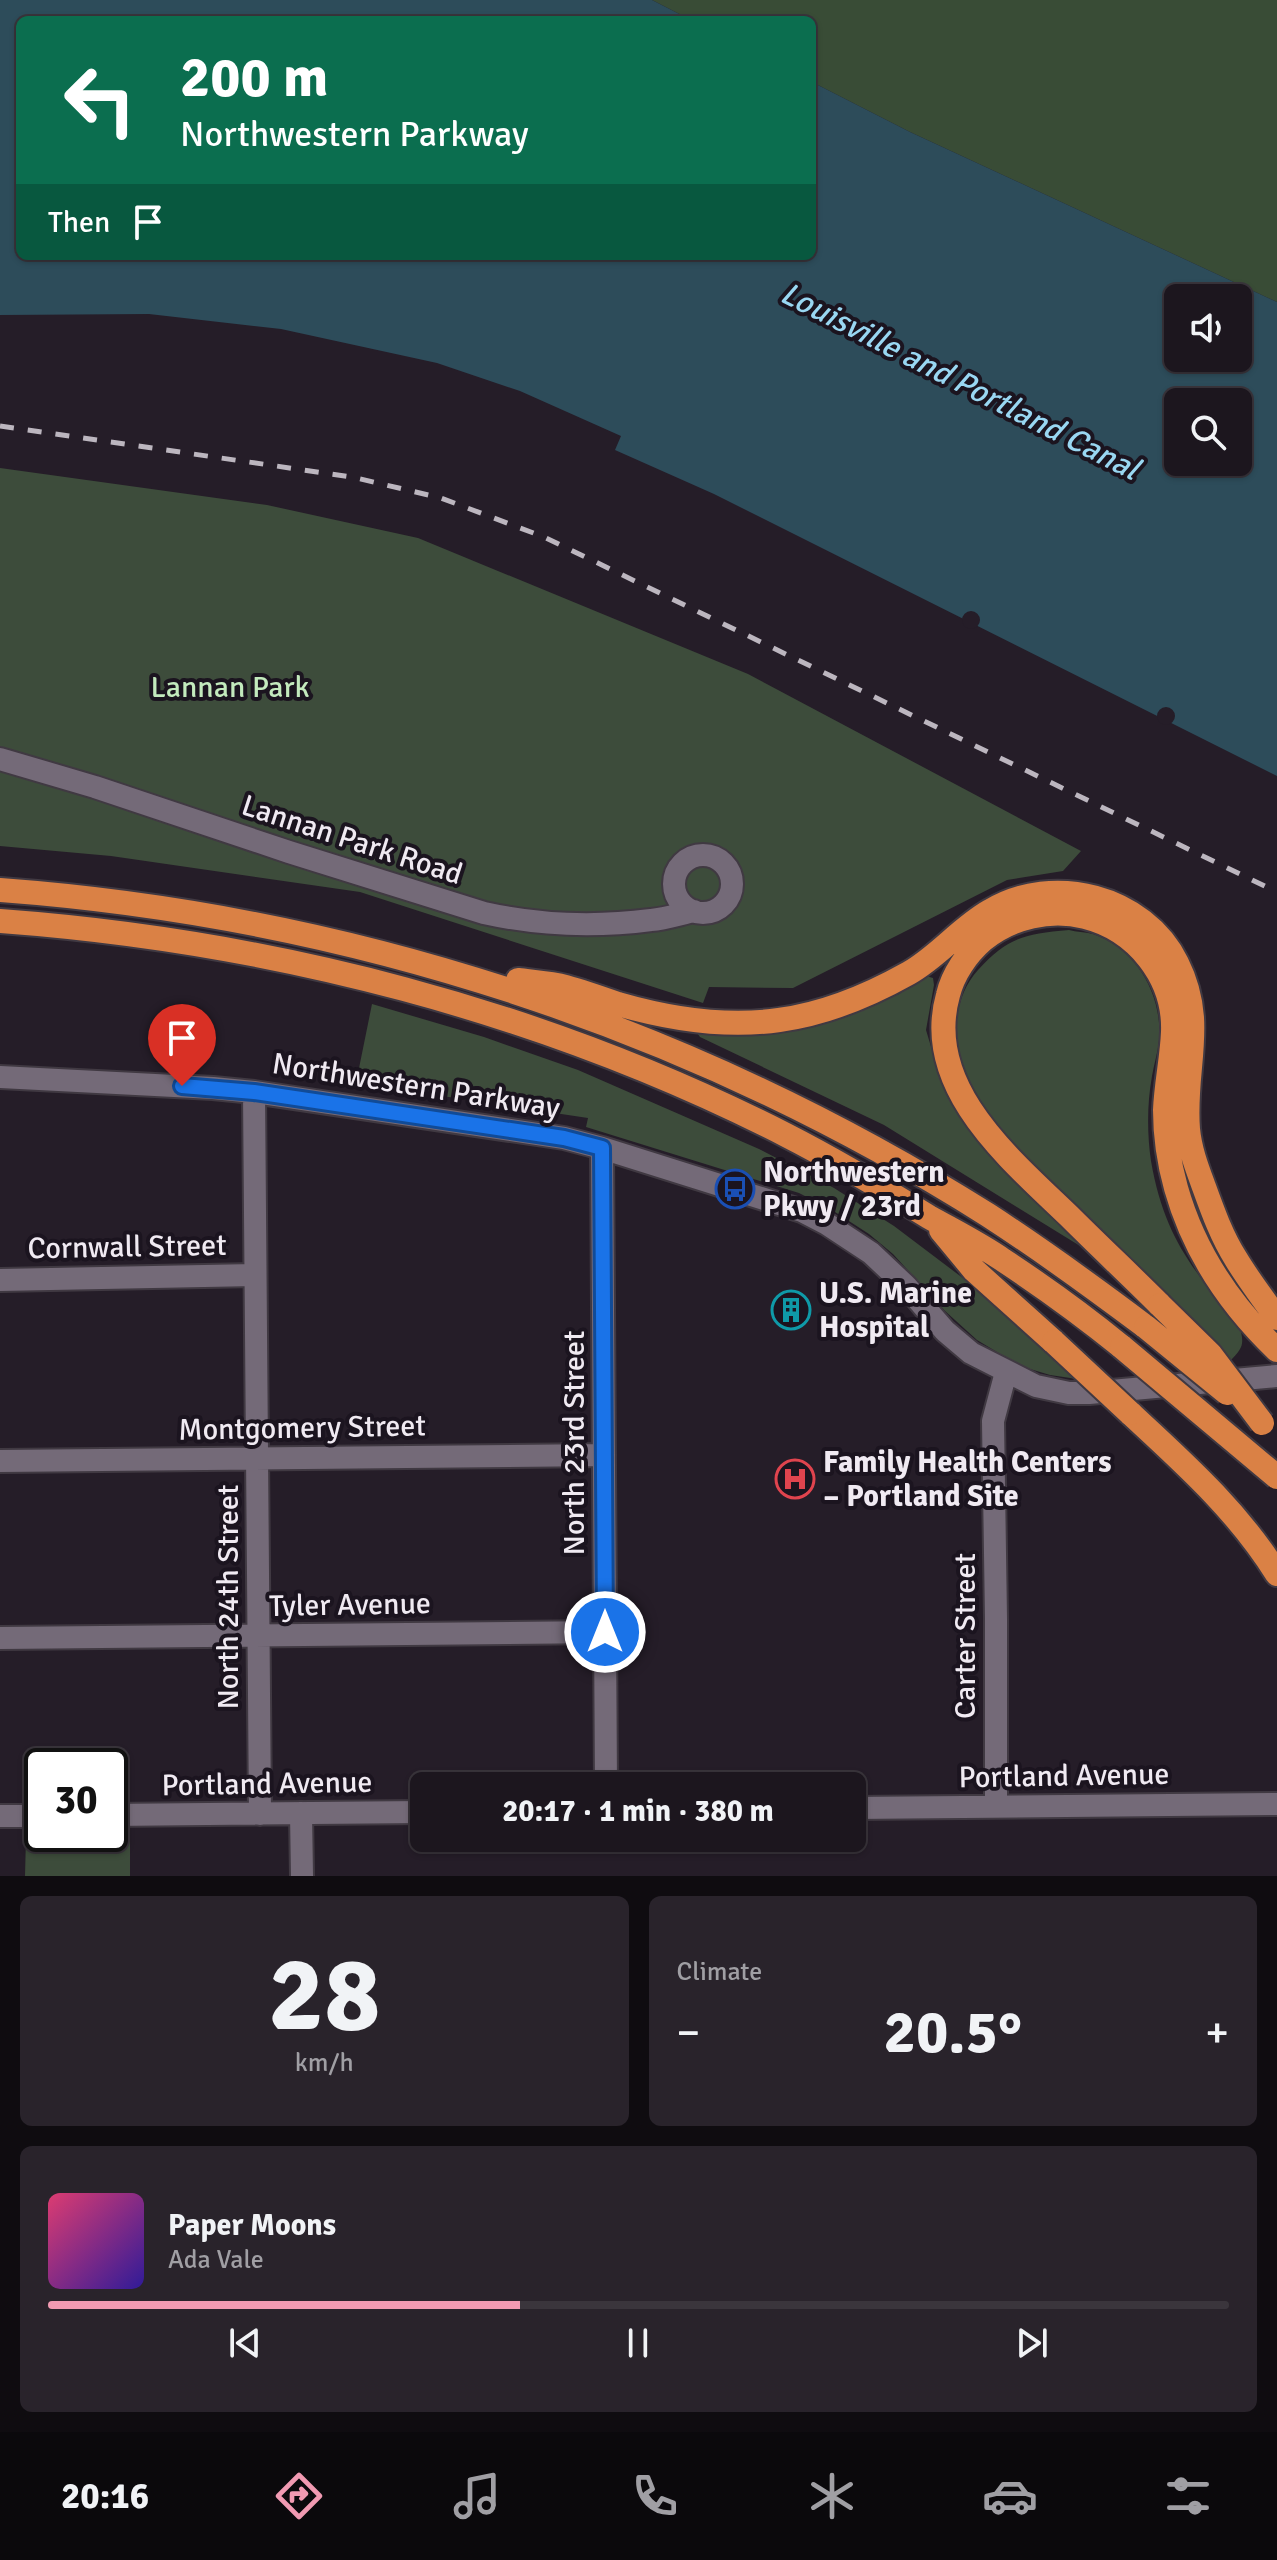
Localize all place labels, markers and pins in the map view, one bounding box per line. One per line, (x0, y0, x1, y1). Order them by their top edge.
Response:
pin (148, 1004, 216, 1086)
place label: Northwestern Pkwy / 23rd (763, 1154, 945, 1225)
bus stop icon: Northwestern Pkwy / 23rd (714, 1168, 756, 1210)
place label: U.S. Marine Hospital (819, 1275, 972, 1346)
building icon: U.S. Marine Hospital (770, 1289, 812, 1331)
place label: Family Health Centers – Portland Site (823, 1444, 1112, 1515)
hospital icon: Family Health Centers – Portland Site (774, 1458, 816, 1500)

